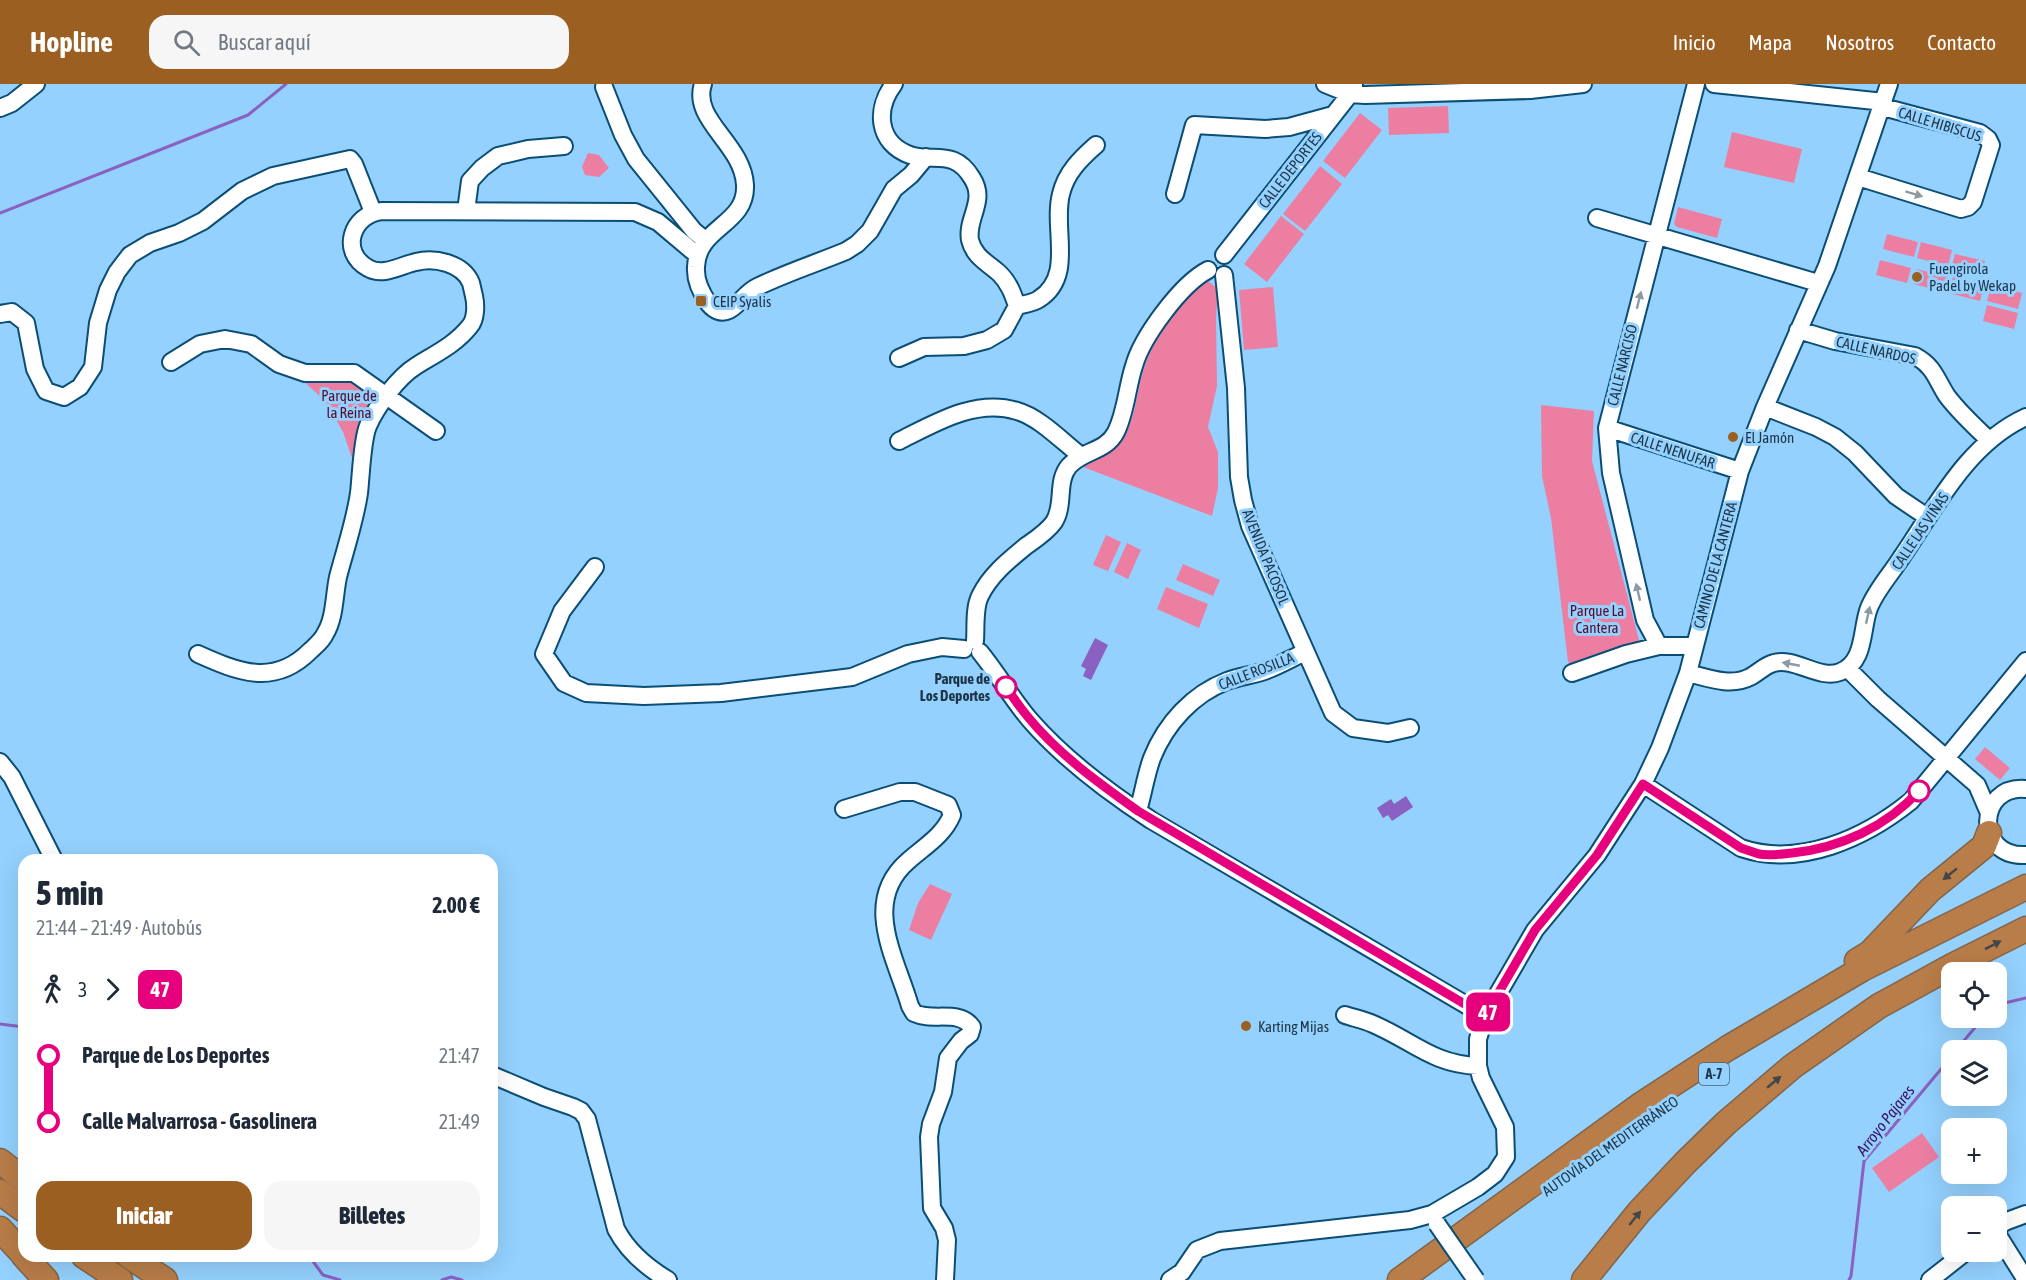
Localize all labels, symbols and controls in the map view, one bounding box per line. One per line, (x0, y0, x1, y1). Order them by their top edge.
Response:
search box (149, 15, 569, 69)
text: Hopline (30, 26, 113, 58)
icon: search (170, 26, 203, 59)
text: Buscar aquí (218, 29, 311, 55)
text: Inicio (1673, 30, 1716, 54)
text: Mapa (1749, 30, 1792, 54)
text: Nosotros (1825, 30, 1894, 54)
text: Contacto (1927, 30, 1996, 54)
street label: CALLE HIBISCUS (1896, 103, 1984, 145)
street label: CALLE DEPORTES (1255, 129, 1325, 211)
one-way arrow (1905, 190, 1923, 199)
place label: Fuengirola Padel by Wekap (1929, 260, 2016, 294)
marker: Fuengirola Padel by Wekap (1910, 270, 1924, 284)
one-way arrow (1634, 290, 1644, 309)
place label: CEIP Syalis (713, 293, 771, 310)
marker: CEIP Syalis (694, 294, 708, 308)
street label: CALLE NARCISO (1604, 322, 1640, 407)
street label: CALLE NARDOS (1834, 333, 1918, 367)
park label: Parque de la Reina (321, 387, 377, 421)
street label: CALLE NENUFAR (1629, 428, 1718, 472)
place label: El Jamón (1745, 429, 1794, 446)
marker: El Jamón (1726, 430, 1740, 444)
street label: CALLE LAS VIÑAS (1888, 489, 1952, 573)
street label: CAMINO DE LA CANTERA (1690, 499, 1740, 630)
street label: AVENIDA PACOSOL (1239, 507, 1293, 607)
one-way arrow (1633, 583, 1643, 602)
park label: Parque La Cantera (1570, 602, 1624, 636)
one-way arrow (1864, 606, 1874, 624)
street label: CALLE ROSILLA (1216, 649, 1297, 693)
one-way arrow (1781, 659, 1800, 668)
place label: Parque de Los Deportes (920, 670, 991, 704)
marker: Parque de Los Deportes (995, 676, 1017, 698)
unlabelled marker (1908, 780, 1930, 802)
one-way arrow (1942, 867, 1958, 880)
text: 5 min (36, 874, 103, 912)
text: 2.00 € (432, 892, 480, 918)
text: 21:44 – 21:49 · Autobús (36, 916, 202, 939)
one-way arrow (1984, 941, 2001, 950)
map controls (1941, 962, 2007, 1262)
button: locate (1941, 962, 2007, 1028)
icon: walk (36, 973, 69, 1006)
icon: forward (96, 973, 129, 1006)
text: 47 (150, 977, 170, 1001)
text: 3 (78, 978, 87, 1001)
line badge: 47 (1461, 992, 1515, 1032)
text: 47 (1478, 1000, 1498, 1024)
place label: Karting Mijas (1258, 1018, 1329, 1035)
marker: Karting Mijas (1239, 1019, 1253, 1033)
button: layers (1941, 1040, 2007, 1106)
text: Parque de Los Deportes (82, 1042, 269, 1068)
text: 21:47 (439, 1044, 480, 1067)
road number: A-7 (1699, 1063, 1729, 1085)
one-way arrow (1766, 1075, 1782, 1088)
water label: Arroyo Pajares (1852, 1081, 1919, 1160)
street label: AUTOVÍA DEL MEDITERRÁNEO (1539, 1092, 1682, 1200)
text: Calle Malvarrosa - Gasolinera (82, 1108, 317, 1134)
text: 21:49 (439, 1110, 480, 1133)
button: + (1941, 1118, 2007, 1184)
button: Iniciar (36, 1181, 252, 1250)
button: Billetes (264, 1181, 480, 1250)
button: − (1941, 1196, 2007, 1262)
one-way arrow (1628, 1211, 1641, 1226)

